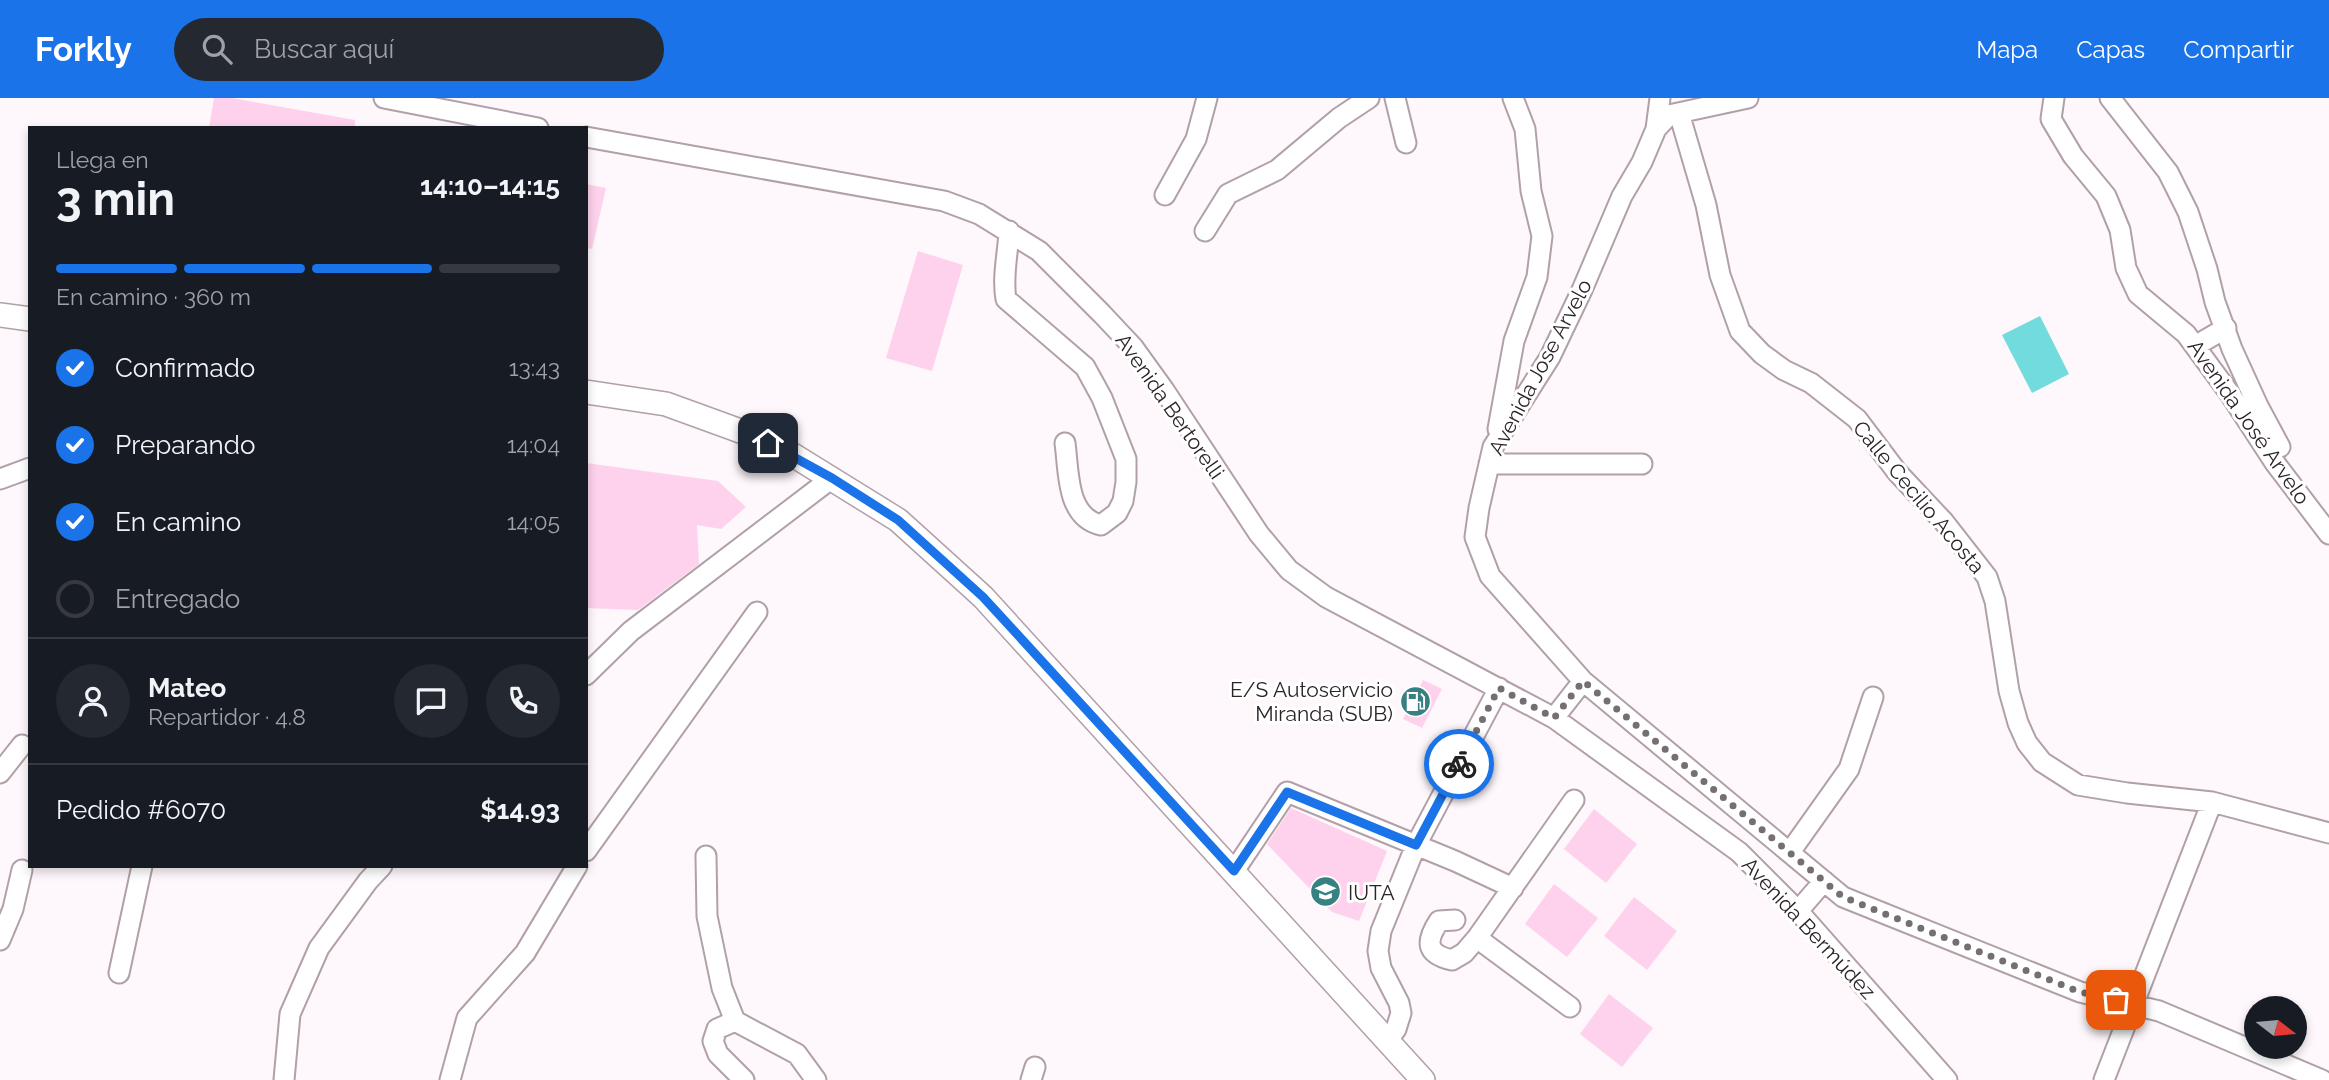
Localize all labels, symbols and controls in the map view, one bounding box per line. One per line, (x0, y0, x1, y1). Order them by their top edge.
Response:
search box (174, 18, 664, 81)
text: Forkly (35, 30, 132, 69)
icon: search (198, 30, 236, 68)
text: Buscar aquí (254, 34, 394, 64)
text: Mapa (1976, 35, 2038, 64)
text: Capas (2076, 35, 2145, 64)
text: Compartir (2183, 35, 2294, 64)
text: Llega en (56, 146, 149, 173)
text: 14:10–14:15 (420, 171, 560, 201)
text: 3 min (56, 172, 175, 226)
street label: Avenida Jose Arvelo (1483, 275, 1597, 459)
text: En camino · 360 m (56, 283, 251, 310)
street label: Avenida Bertorelli (1111, 328, 1229, 484)
street label: Avenida José Arvelo (2183, 335, 2315, 509)
icon: check (56, 349, 94, 387)
text: Confirmado (115, 353, 255, 383)
text: 13:43 (509, 354, 560, 381)
pin (738, 413, 798, 473)
street label: Calle Cecilio Acosta (1848, 416, 1990, 578)
icon: home (749, 424, 787, 462)
icon: check (56, 426, 94, 464)
text: Preparando (115, 430, 255, 460)
text: 14:04 (507, 431, 560, 458)
icon: check (56, 503, 94, 541)
text: En camino (115, 507, 241, 537)
text: 14:05 (507, 508, 560, 535)
text: Entregado (115, 584, 240, 614)
button: person (56, 664, 130, 738)
button: chat (394, 664, 468, 738)
button: phone (486, 664, 560, 738)
text: Mateo (148, 673, 226, 703)
place label: E/S Autoservicio Miranda (SUB) (1230, 677, 1393, 726)
fuel station icon: E/S Autoservicio Miranda (SUB) (1399, 684, 1433, 718)
text: Repartidor · 4.8 (148, 703, 306, 730)
courier (1424, 729, 1494, 799)
icon: bike (1440, 745, 1478, 783)
text: Pedido #6070 (56, 795, 226, 825)
text: $14.93 (480, 795, 560, 825)
street label: Avenida Bermúdez (1737, 852, 1881, 1004)
school or university icon: IUTA (1308, 875, 1342, 909)
place label: IUTA (1348, 880, 1395, 905)
pin (2086, 970, 2146, 1030)
icon: bag (2097, 981, 2135, 1019)
north arrow (2244, 996, 2306, 1059)
map controls (2244, 996, 2307, 1059)

